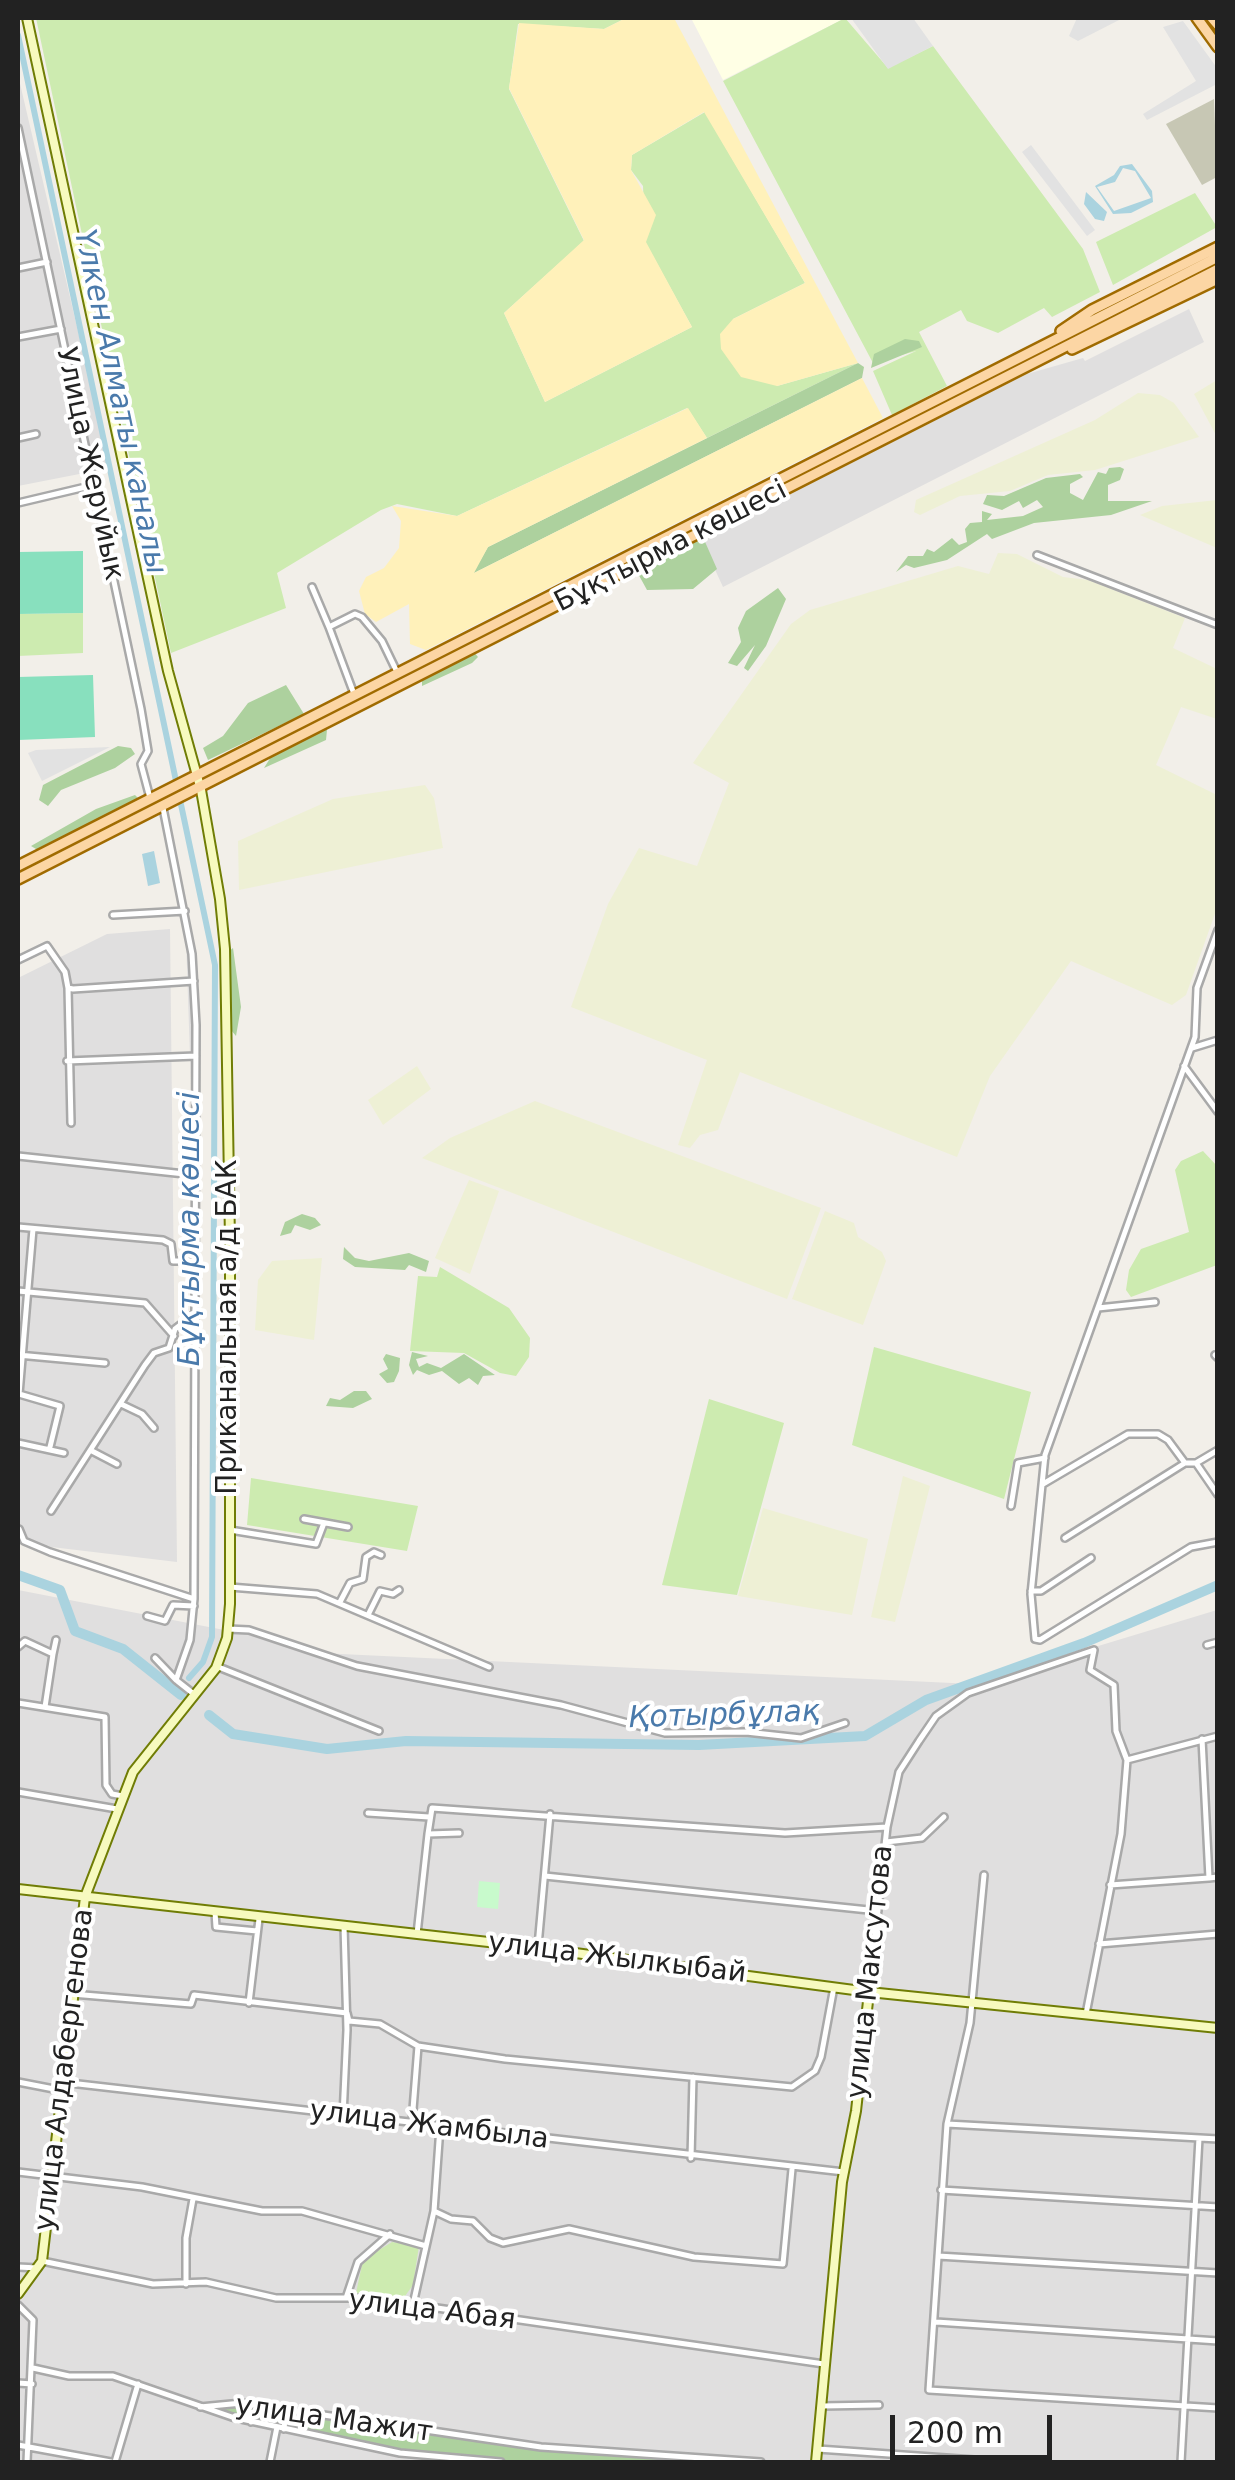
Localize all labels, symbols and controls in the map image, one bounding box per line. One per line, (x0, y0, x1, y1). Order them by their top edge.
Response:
water label: Үлкен Алматы каналы (65, 226, 173, 578)
street label: Улица Жеруйык (48, 344, 130, 584)
street label: Бұқтырма көшесі (549, 474, 793, 620)
water label: Бұқтырма көшесі (173, 1092, 209, 1366)
street label: Приканальная а/д БАК (212, 1159, 246, 1495)
water label: Қотырбұлақ (628, 1695, 820, 1737)
street label: улица Максутова (841, 1843, 901, 2101)
street label: улица Алдабергенова (29, 1907, 101, 2233)
street label: улица Жылкыбай (486, 1927, 748, 1991)
street label: улица Жамбыла (308, 2095, 550, 2157)
street label: улица Абая (346, 2284, 518, 2338)
street label: улица Мажит (233, 2390, 435, 2450)
scale bar (895, 2395, 1058, 2457)
text: 200 m (907, 2415, 1003, 2450)

